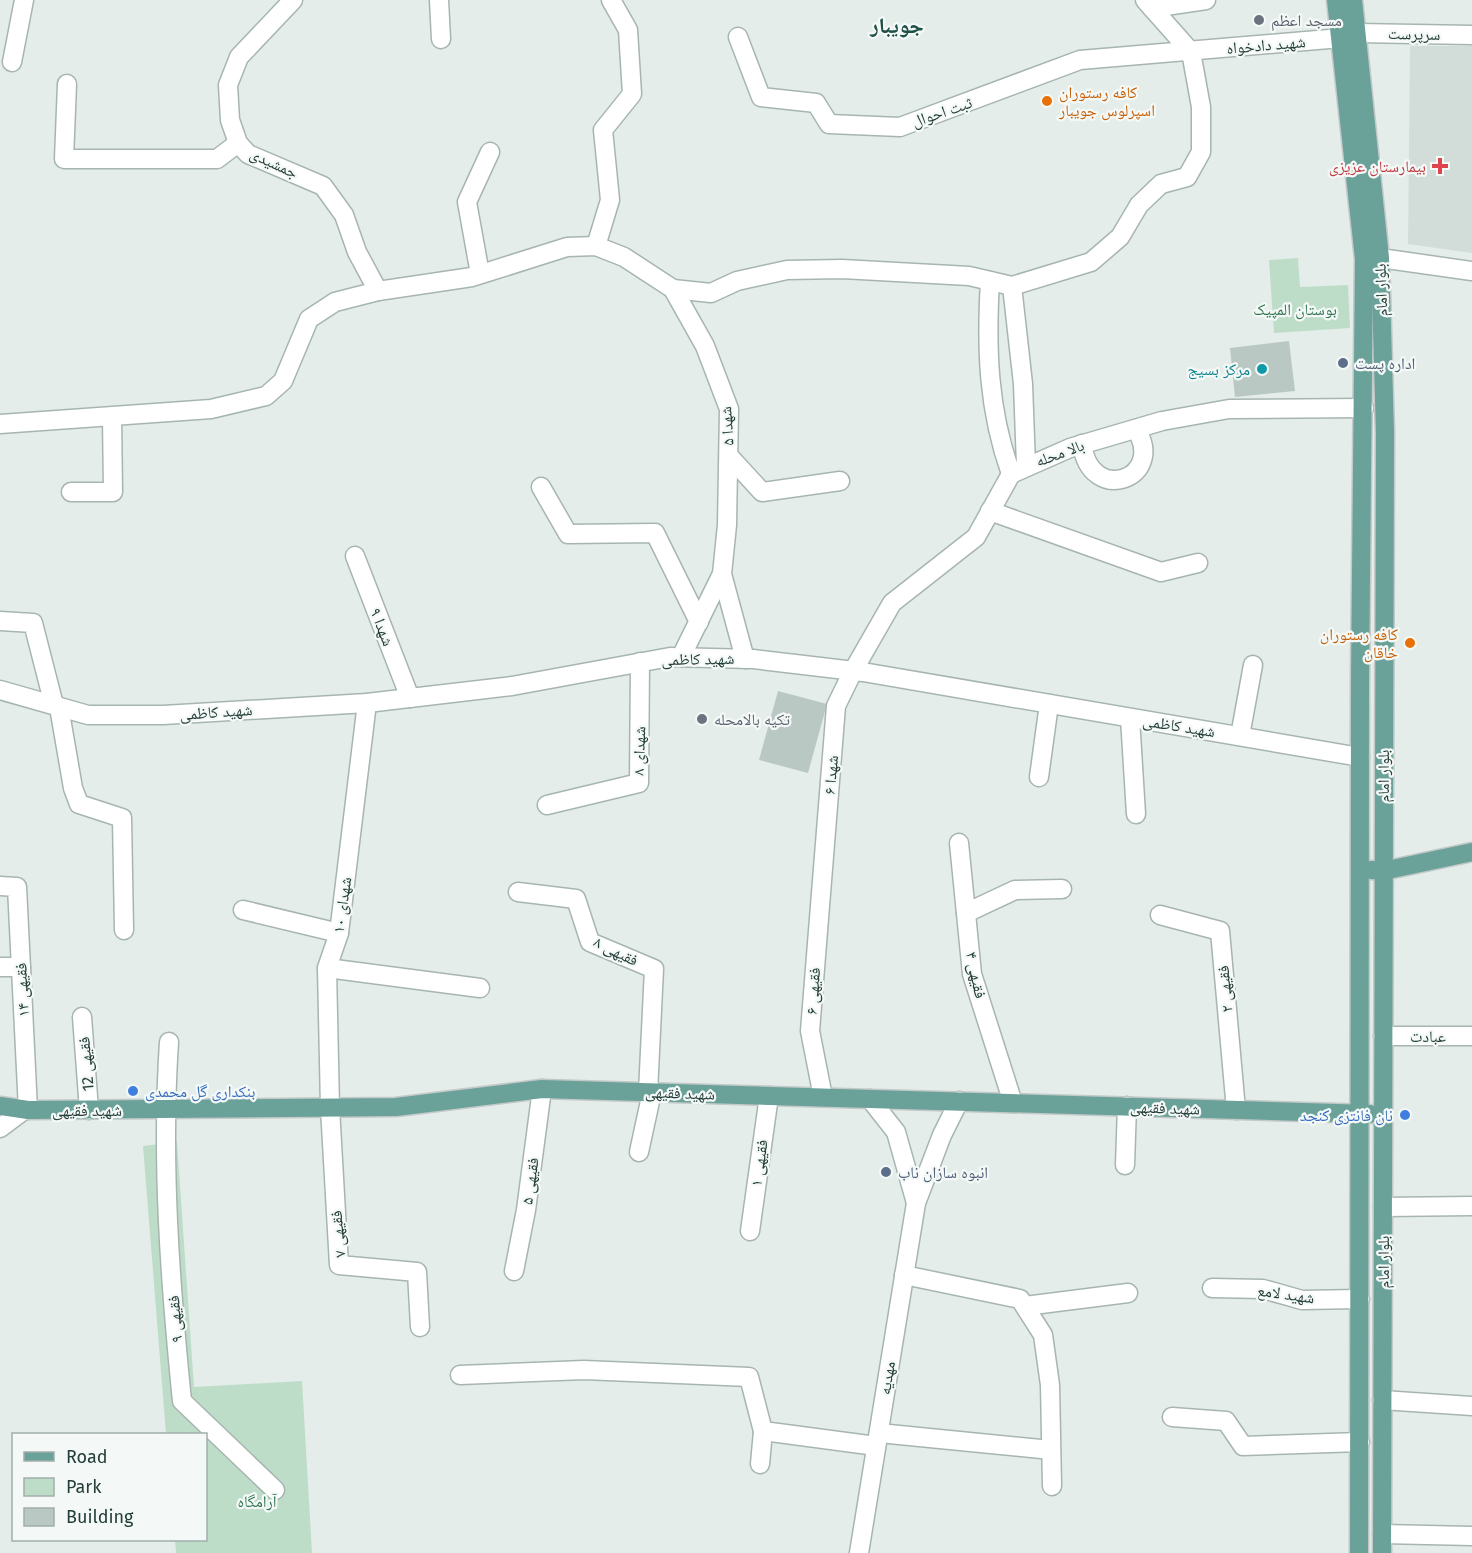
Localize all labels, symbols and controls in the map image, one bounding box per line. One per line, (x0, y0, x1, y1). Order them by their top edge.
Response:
place label: مسجد اعظم (1271, 11, 1342, 31)
district label: جویبار (869, 12, 924, 39)
marker: مسجد اعظم (1252, 13, 1266, 27)
street label: سرپرست (1388, 24, 1440, 44)
street label: شهید دادخواه (1226, 32, 1306, 58)
place label: کافه رستوران اسپرلوس جویبار (1058, 83, 1155, 121)
street label: ثبت احوال (909, 93, 975, 132)
marker: کافه رستوران اسپرلوس جویبار (1040, 94, 1054, 108)
street label: جمشیدی (247, 144, 301, 183)
place label: بیمارستان عزیزی (1329, 157, 1426, 177)
marker: بیمارستان عزیزی (1431, 157, 1449, 175)
street label: بلوار امام (1371, 263, 1392, 317)
park label: بوستان المپیک (1253, 300, 1337, 320)
place label: اداره پست (1355, 354, 1415, 373)
marker: اداره پست (1336, 356, 1350, 370)
place label: مرکز بسیج (1187, 360, 1250, 380)
marker: مرکز بسیج (1255, 362, 1269, 376)
street label: شهدا ۵ (716, 406, 738, 446)
street label: بالا محله (1033, 436, 1087, 470)
street label: شهدا ۹ (366, 605, 398, 649)
place label: کافه رستوران خاقان (1320, 625, 1398, 663)
marker: کافه رستوران خاقان (1403, 636, 1417, 650)
street label: شهید کاظمی (661, 649, 735, 670)
street label: شهید کاظمی (179, 700, 253, 725)
place label: تکیه بالامحله (714, 710, 790, 729)
street label: شهید کاظمی (1141, 711, 1217, 742)
marker: تکیه بالامحله (695, 712, 709, 726)
street label: شهدای ۸ (629, 726, 650, 776)
street label: بلوار امام (1374, 749, 1394, 803)
street label: شهدا ۶ (820, 755, 842, 795)
street label: شهدای ۱۰ (329, 876, 356, 934)
street label: فقیهی ۸ (590, 932, 641, 971)
street label: فقیهی ۴ (961, 950, 990, 1000)
street label: فقیهی ۱۴ (11, 962, 34, 1018)
street label: فقیهی ۲ (1213, 965, 1238, 1013)
street label: فقیهی ۶ (802, 967, 825, 1015)
street label: عبادت (1410, 1027, 1446, 1046)
street label: فقیهی 12 (74, 1036, 99, 1092)
place label: بنکداری گل محمدی (145, 1082, 255, 1102)
street label: شهید فقیهی (645, 1082, 715, 1105)
marker: بنکداری گل محمدی (126, 1084, 140, 1098)
street label: شهید فقیهی (1130, 1097, 1200, 1120)
street label: شهید فقیهی (52, 1101, 122, 1121)
place label: نان فانتزی کنجد (1300, 1106, 1393, 1126)
marker: نان فانتزی کنجد (1398, 1108, 1412, 1122)
street label: فقیهی ۱ (746, 1138, 773, 1188)
street label: فقیهی ۵ (517, 1156, 544, 1206)
place label: انبوه سازان ناب (898, 1163, 988, 1183)
marker: انبوه سازان ناب (879, 1165, 893, 1179)
street label: فقیهی ۷ (326, 1210, 351, 1258)
street label: بلوار امام (1374, 1235, 1394, 1289)
street label: شهید لامع (1256, 1281, 1316, 1308)
street label: فقیهی ۹ (164, 1295, 187, 1343)
street label: مهدیه (875, 1360, 899, 1396)
legend (12, 1433, 207, 1541)
text: Road (66, 1446, 108, 1468)
text: Park (66, 1476, 102, 1498)
park label: آرامگاه (237, 1492, 277, 1511)
text: Building (66, 1506, 134, 1528)

